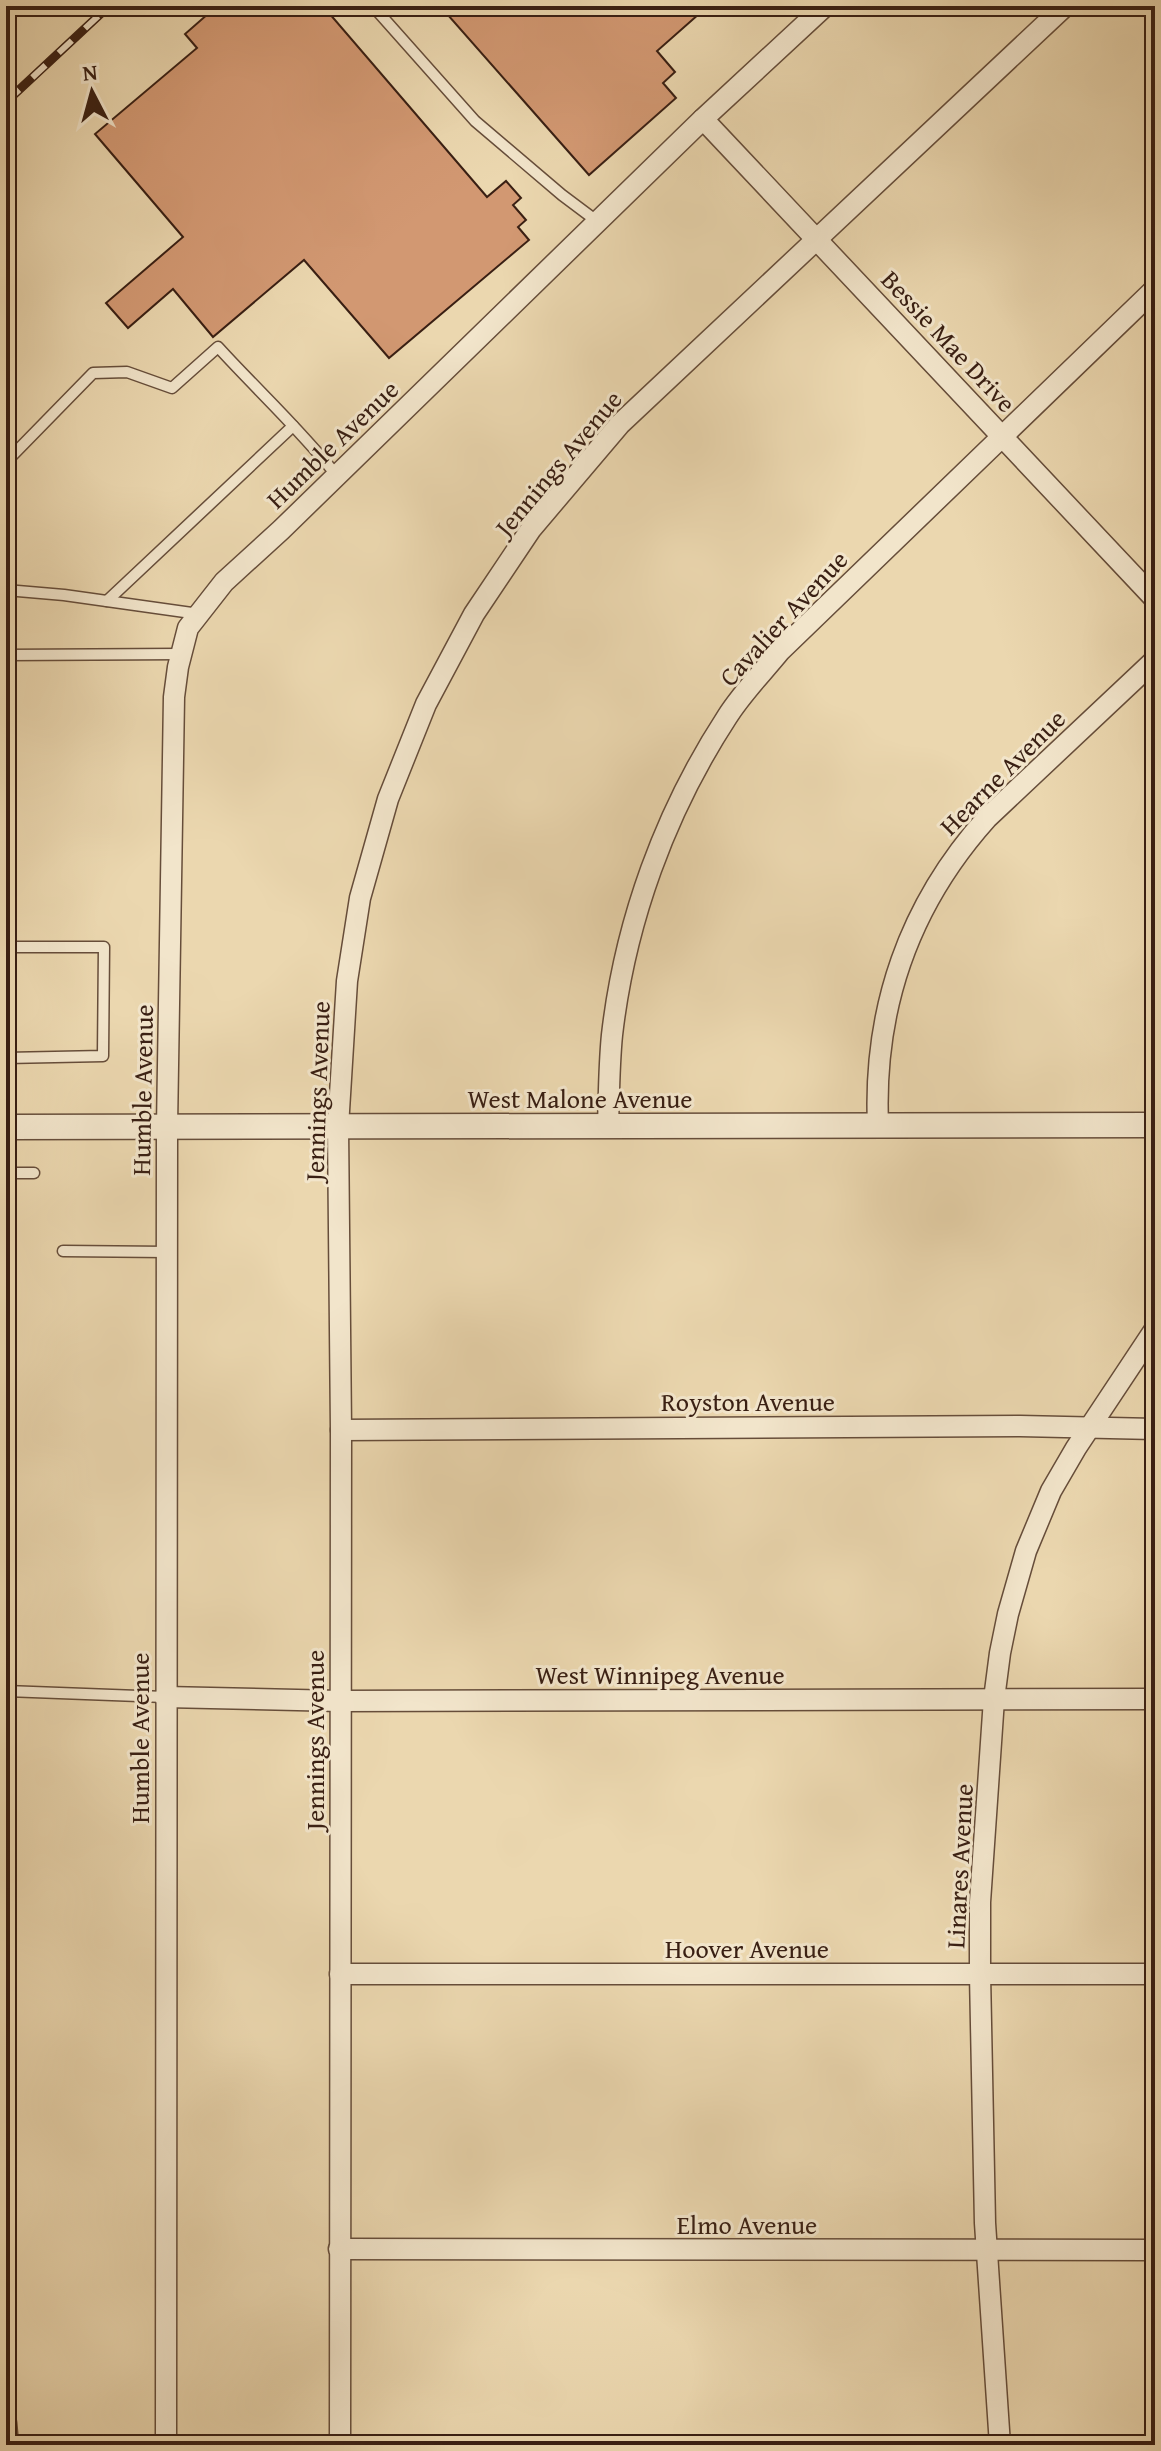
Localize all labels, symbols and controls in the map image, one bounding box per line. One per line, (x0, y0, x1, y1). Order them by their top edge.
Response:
north arrow (52, 52, 132, 132)
text: N (81, 55, 99, 89)
street label: Bessie Mae Drive (872, 261, 1026, 421)
street label: Humble Avenue (257, 371, 407, 517)
street label: Jennings Avenue (483, 381, 631, 547)
street label: Cavalier Avenue (709, 541, 857, 695)
street label: Hearne Avenue (930, 700, 1074, 844)
street label: Jennings Avenue (294, 1000, 340, 1185)
street label: Humble Avenue (121, 1004, 163, 1176)
street label: West Malone Avenue (467, 1079, 693, 1118)
street label: Royston Avenue (661, 1382, 835, 1421)
street label: Jennings Avenue (295, 1650, 334, 1833)
street label: Humble Avenue (120, 1652, 159, 1824)
street label: West Winnipeg Avenue (535, 1655, 785, 1694)
street label: Linares Avenue (935, 1782, 983, 1950)
street label: Hoover Avenue (665, 1929, 829, 1968)
street label: Elmo Avenue (677, 2205, 817, 2244)

